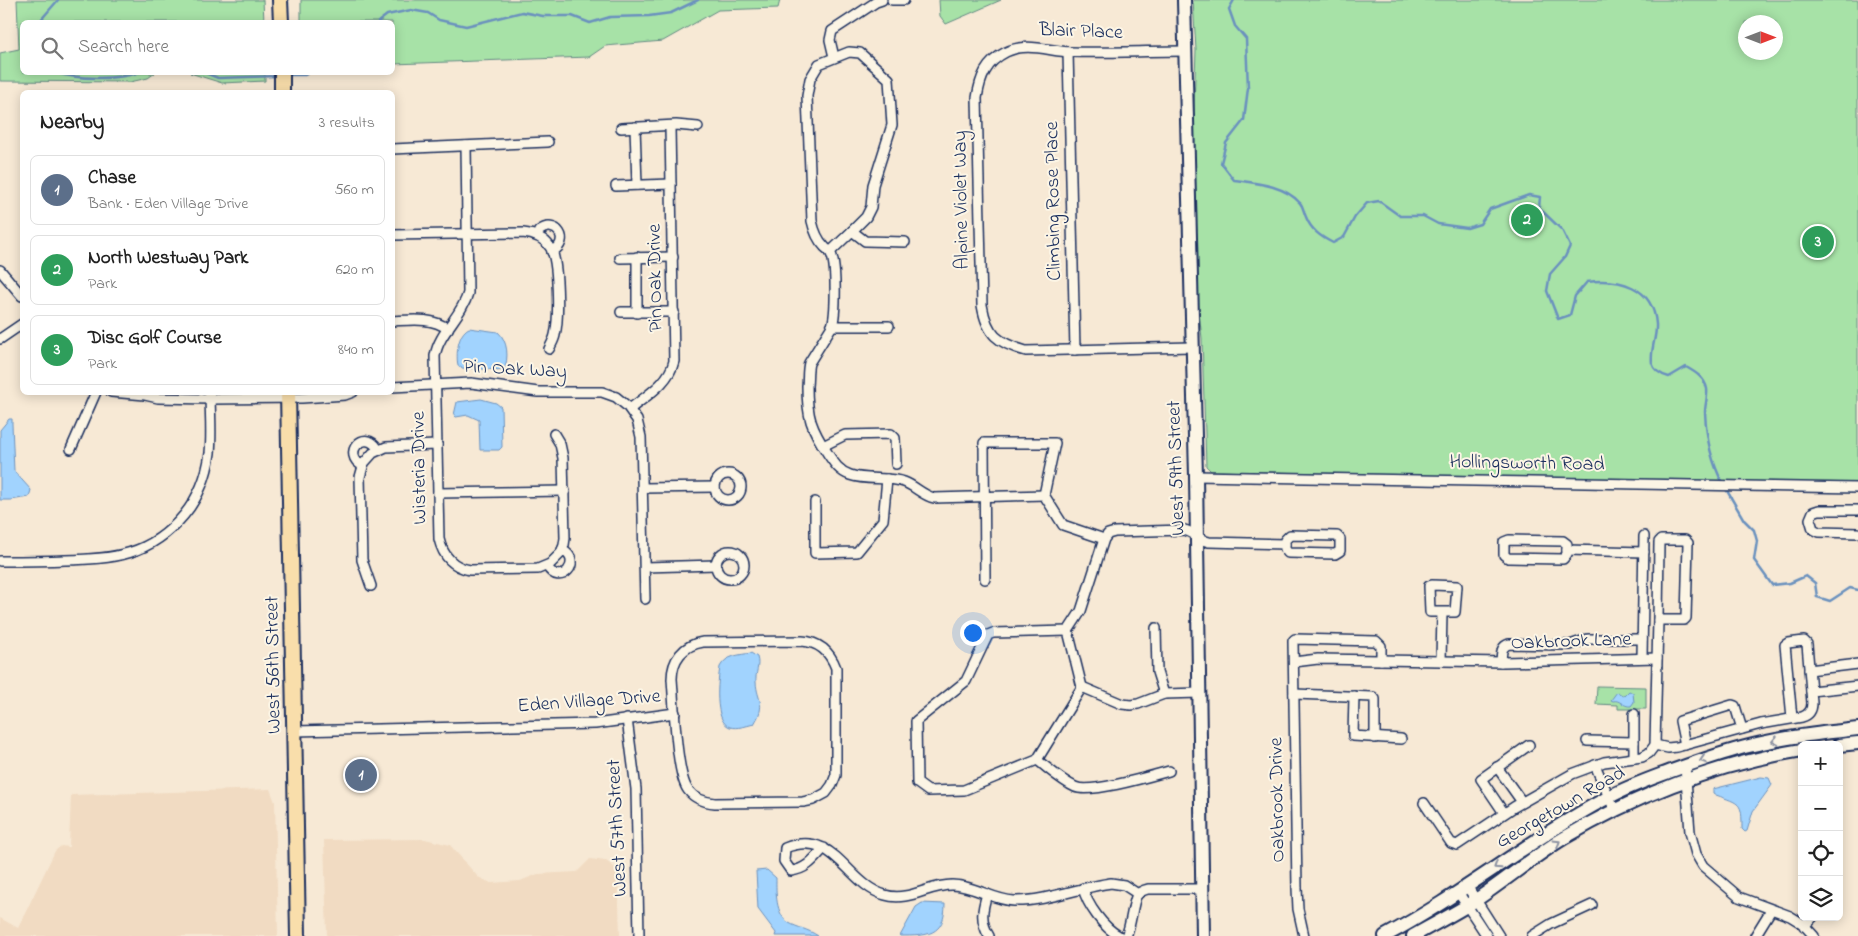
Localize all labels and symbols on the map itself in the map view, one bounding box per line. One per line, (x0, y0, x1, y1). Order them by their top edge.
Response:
north arrow (1738, 15, 1783, 60)
street label: Blair Place (1038, 16, 1123, 48)
street label: Climbing Rose Place (1038, 121, 1071, 281)
street label: Alpine Violet Way (946, 130, 978, 270)
pin: 2 (1511, 201, 1543, 239)
pin: 3 (1802, 223, 1834, 261)
street label: Pin Oak Drive (641, 224, 671, 332)
street label: Pin Oak Way (462, 353, 568, 387)
street label: West 59th Street (1160, 400, 1194, 536)
street label: Wisteria Drive (405, 411, 435, 525)
street label: Hollingsworth Road (1449, 448, 1605, 481)
street label: West 56th Street (258, 595, 290, 734)
your location (960, 620, 986, 646)
street label: Oakbrook Lane (1510, 625, 1632, 659)
street label: Eden Village Drive (516, 683, 662, 722)
one-way arrow (1771, 735, 1779, 746)
street label: Oakbrook Drive (1262, 737, 1294, 863)
one-way arrow (1700, 754, 1708, 764)
pin: 1 (345, 756, 377, 794)
street label: West 57th Street (600, 758, 636, 898)
street label: Georgetown Road (1491, 759, 1631, 858)
one-way arrow (1551, 839, 1560, 849)
one-way arrow (1494, 860, 1503, 869)

